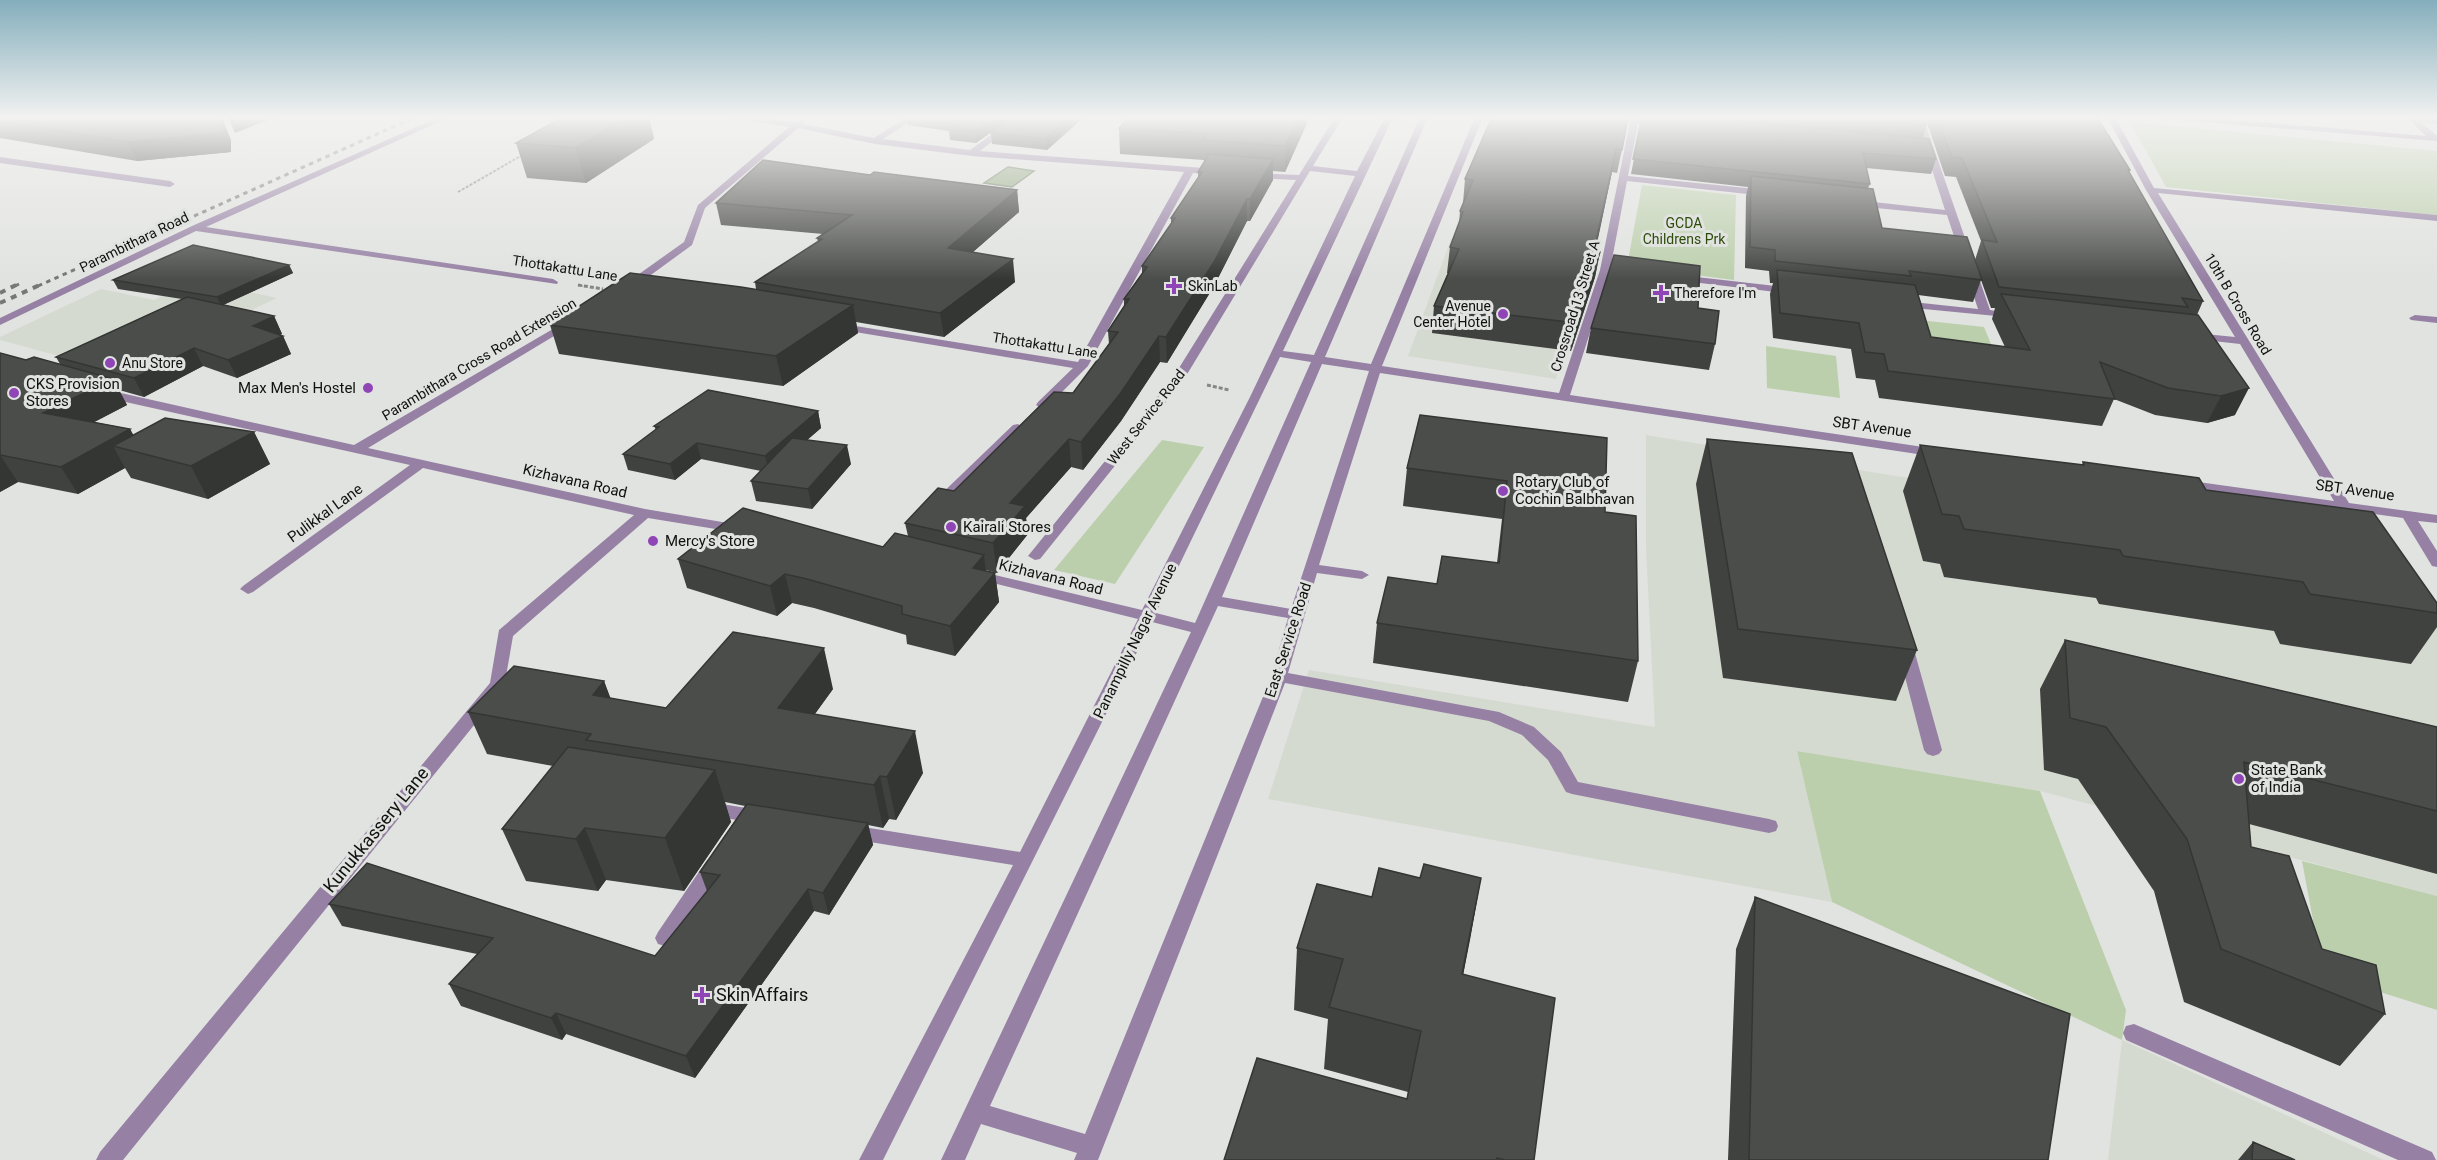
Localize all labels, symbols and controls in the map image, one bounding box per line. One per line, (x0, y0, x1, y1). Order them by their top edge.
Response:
street label: Parambithara Road (77, 209, 191, 275)
park label: GCDA Childrens Prk (1643, 215, 1726, 247)
street label: Crossroad 13 Street A (1547, 238, 1603, 374)
street label: 10th B Cross Road (2201, 250, 2275, 358)
street label: Thottakattu Lane (511, 252, 619, 284)
marker: SkinLab (1165, 277, 1183, 295)
place label: SkinLab (1188, 278, 1238, 294)
marker: Therefore I'm (1652, 284, 1670, 302)
place label: Therefore I'm (1674, 285, 1756, 301)
street label: Parambithara Cross Road Extension (379, 295, 579, 423)
place label: Avenue Center Hotel (1413, 298, 1491, 330)
marker: Avenue Center Hotel (1496, 307, 1510, 321)
street label: Thottakattu Lane (991, 329, 1099, 361)
place label: Anu Store (122, 355, 183, 371)
marker: Anu Store (103, 356, 117, 370)
street label: West Service Road (1104, 366, 1188, 468)
place label: CKS Provision Stores (26, 375, 120, 410)
place label: Max Men's Hostel (238, 379, 356, 397)
marker: Max Men's Hostel (361, 381, 375, 395)
marker: CKS Provision Stores (7, 386, 21, 400)
street label: SBT Avenue (1831, 413, 1913, 441)
street label: Kizhavana Road (521, 460, 629, 502)
place label: Rotary Club of Cochin Balbhavan (1515, 473, 1635, 508)
street label: SBT Avenue (2314, 476, 2396, 504)
street label: Pulikkal Lane (284, 480, 366, 546)
marker: Rotary Club of Cochin Balbhavan (1496, 484, 1510, 498)
place label: Kairali Stores (963, 518, 1051, 536)
marker: Kairali Stores (944, 520, 958, 534)
place label: Mercy's Store (665, 532, 755, 550)
marker: Mercy's Store (646, 534, 660, 548)
street label: Kizhavana Road (997, 555, 1105, 599)
street label: Panampilly Nagar Avenue (1090, 560, 1181, 722)
street label: East Service Road (1261, 580, 1315, 700)
place label: State Bank of India (2251, 761, 2323, 796)
street label: Kunukkassery Lane (319, 763, 433, 897)
marker: State Bank of India (2232, 772, 2246, 786)
place label: Skin Affairs (716, 984, 808, 1005)
marker: Skin Affairs (693, 986, 711, 1004)

